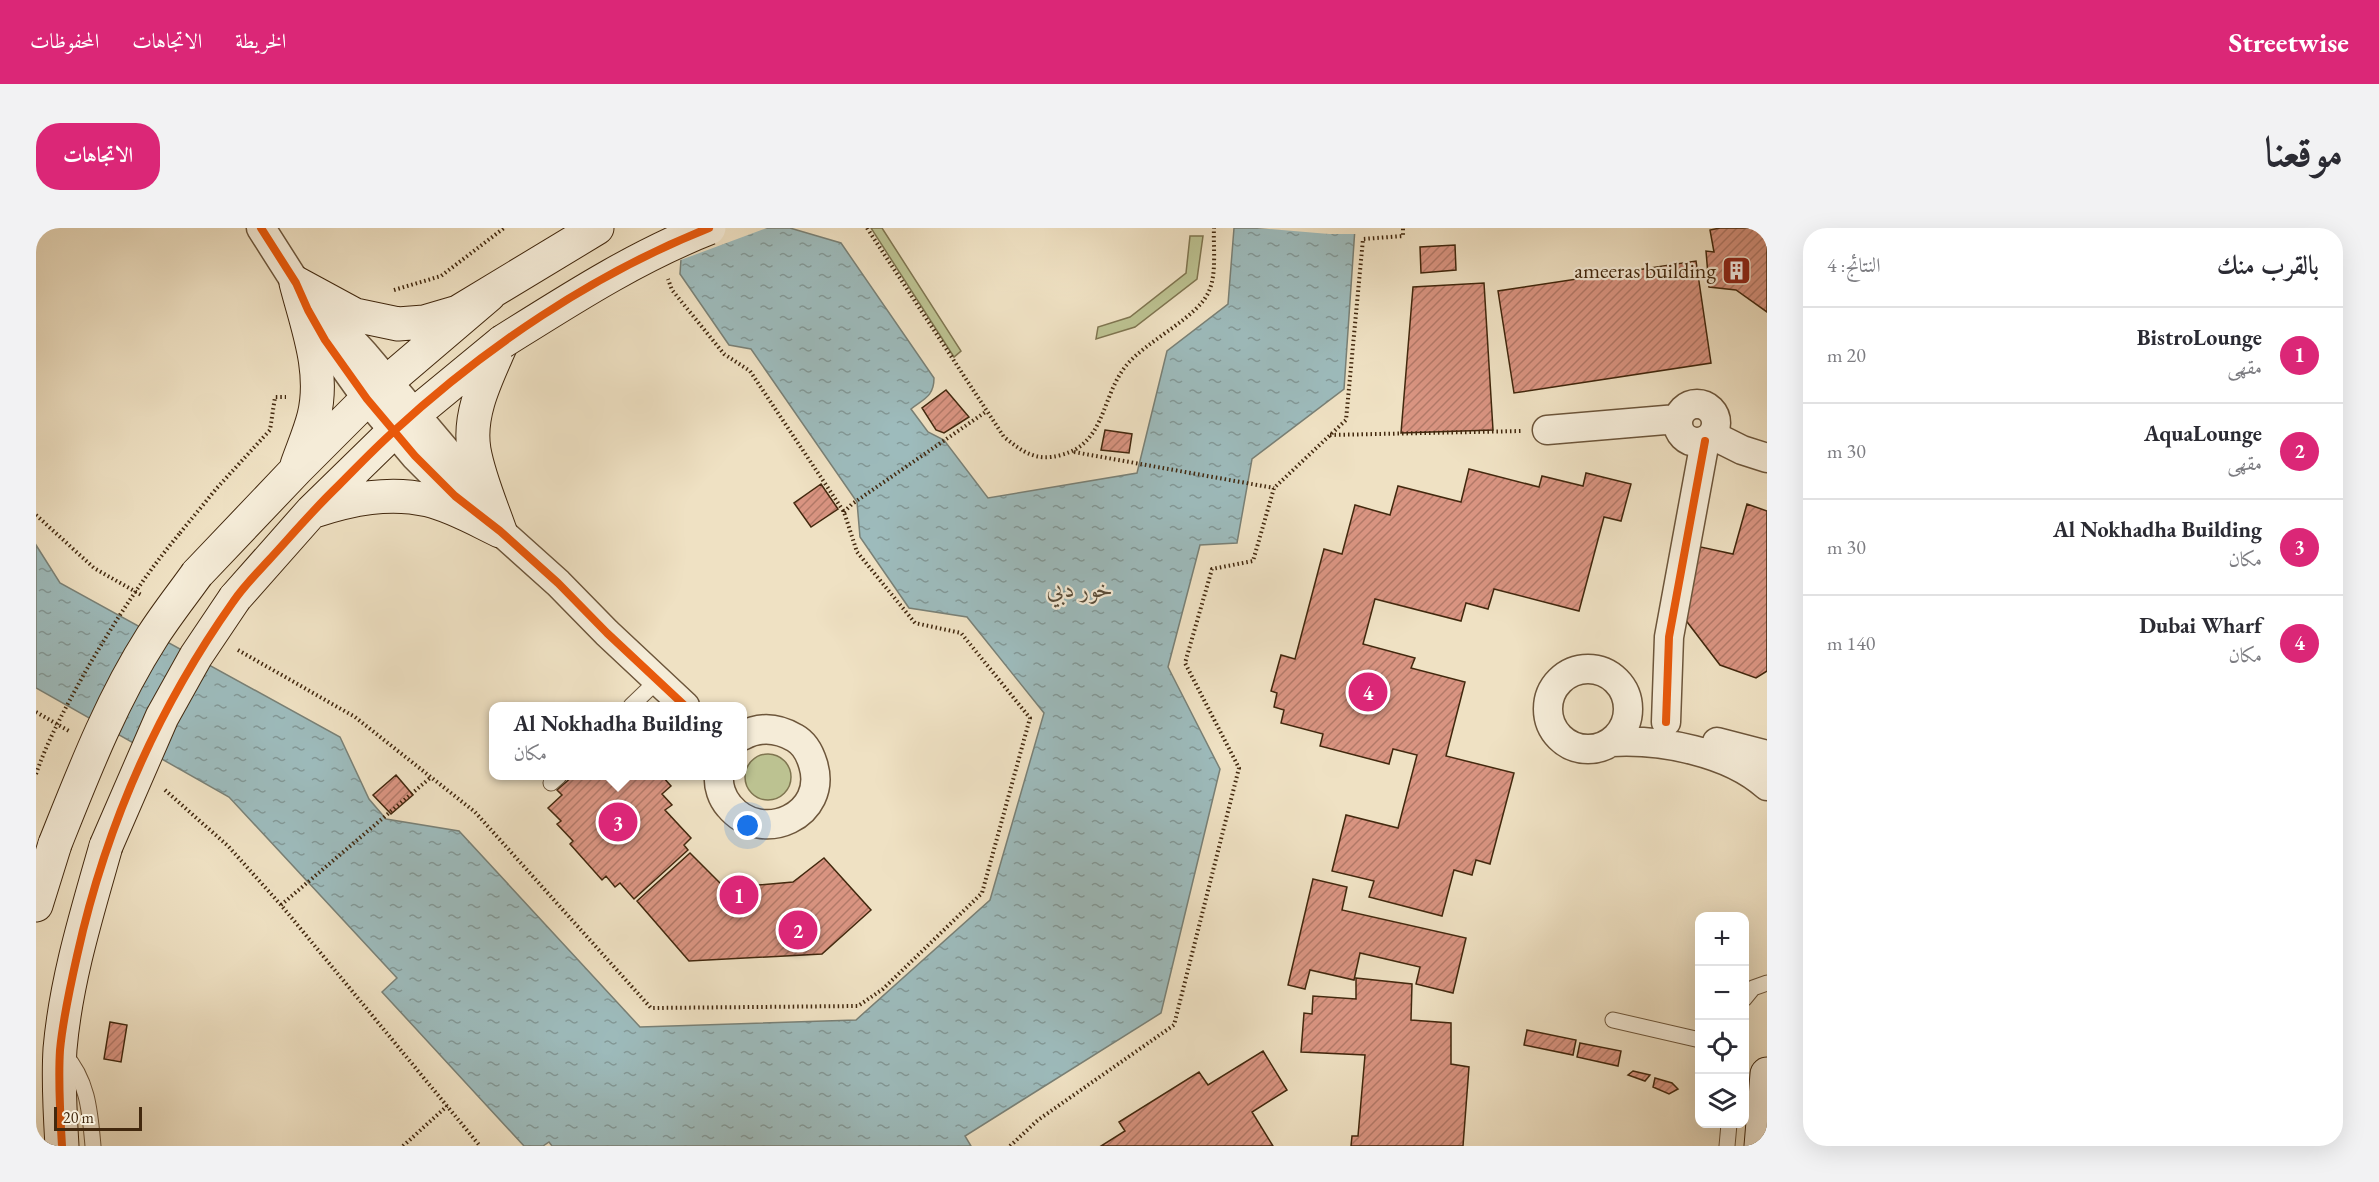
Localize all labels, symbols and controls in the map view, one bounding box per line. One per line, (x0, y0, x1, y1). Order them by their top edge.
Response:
text: Streetwise (2229, 24, 2349, 60)
text: المحفوظات (30, 27, 99, 54)
text: الاتجاهات (132, 27, 202, 54)
text: الخريطة (235, 27, 286, 54)
button: الاتجاهات (36, 123, 160, 190)
text: موقعنا (2265, 124, 2343, 179)
text: بالقرب منك (2217, 248, 2319, 282)
text: النتائج: 4 (1827, 252, 1881, 278)
building icon: ameeras building (1721, 254, 1753, 286)
place label: ameeras building (1574, 256, 1716, 285)
text: BistroLounge (2137, 323, 2262, 352)
text: 20 m (1827, 342, 1866, 368)
text: 1 (2294, 342, 2305, 368)
text: مقهى (2227, 354, 2262, 380)
text: AquaLounge (2144, 419, 2262, 448)
text: 30 m (1827, 438, 1866, 464)
text: 2 (2294, 438, 2305, 464)
text: مقهى (2227, 450, 2262, 476)
text: Al Nokhadha Building (2053, 515, 2262, 544)
text: 30 m (1827, 534, 1866, 560)
text: 3 (2294, 534, 2305, 560)
text: مكان (2228, 546, 2262, 572)
water label: خور دبي (1047, 573, 1113, 608)
text: Dubai Wharf (2139, 611, 2262, 640)
text: 140 m (1827, 630, 1875, 656)
text: 4 (2294, 630, 2305, 656)
text: مكان (2228, 642, 2262, 668)
pin: 4 (1348, 670, 1388, 714)
popup (489, 702, 747, 780)
text: Al Nokhadha Building (514, 709, 722, 738)
text: مكان (514, 740, 547, 766)
pin: 3 (598, 800, 638, 844)
your location (733, 811, 762, 840)
pin: 1 (720, 872, 758, 918)
pin: 2 (778, 908, 818, 952)
map controls (1695, 912, 1749, 1128)
button: + (1695, 912, 1749, 966)
button: − (1695, 966, 1749, 1020)
button: locate (1695, 1020, 1749, 1074)
button: layers (1695, 1074, 1749, 1128)
scale bar (54, 1104, 142, 1132)
text: 20 m (63, 1107, 94, 1128)

